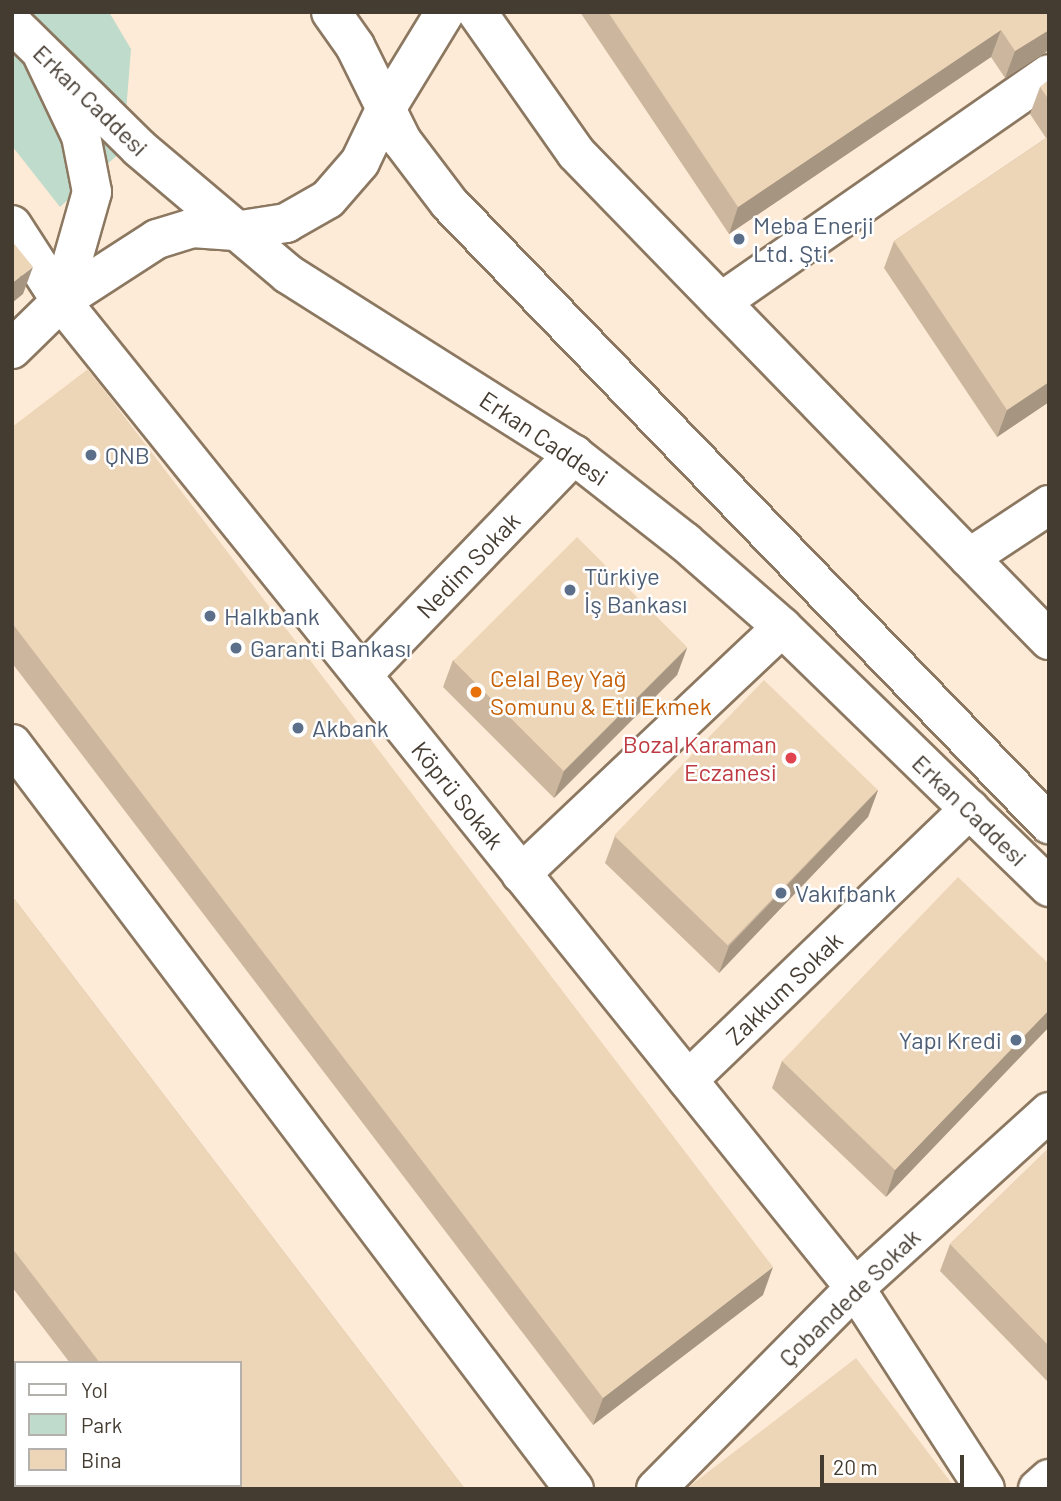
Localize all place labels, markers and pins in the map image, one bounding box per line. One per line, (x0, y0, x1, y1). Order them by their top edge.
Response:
place label: Meba Enerji Ltd. Şti. (753, 211, 874, 267)
marker: Meba Enerji Ltd. Şti. (731, 231, 747, 247)
place label: QNB (105, 441, 150, 469)
marker: QNB (83, 447, 99, 463)
place label: Türkiye İş Bankası (584, 562, 687, 618)
marker: Türkiye İş Bankası (562, 582, 578, 598)
place label: Halkbank (224, 602, 320, 630)
marker: Halkbank (202, 608, 218, 624)
place label: Garanti Bankası (250, 634, 411, 662)
marker: Garanti Bankası (228, 640, 244, 656)
place label: Celal Bey Yağ Somunu & Etli Ekmek (490, 664, 712, 720)
marker: Celal Bey Yağ Somunu & Etli Ekmek (468, 684, 484, 700)
place label: Akbank (312, 714, 389, 742)
marker: Akbank (290, 720, 306, 736)
place label: Bozal Karaman Eczanesi (623, 730, 777, 786)
marker: Bozal Karaman Eczanesi (783, 750, 799, 766)
place label: Vakıfbank (795, 879, 896, 907)
marker: Vakıfbank (773, 885, 789, 901)
place label: Yapı Kredi (899, 1026, 1002, 1054)
marker: Yapı Kredi (1008, 1032, 1024, 1048)

